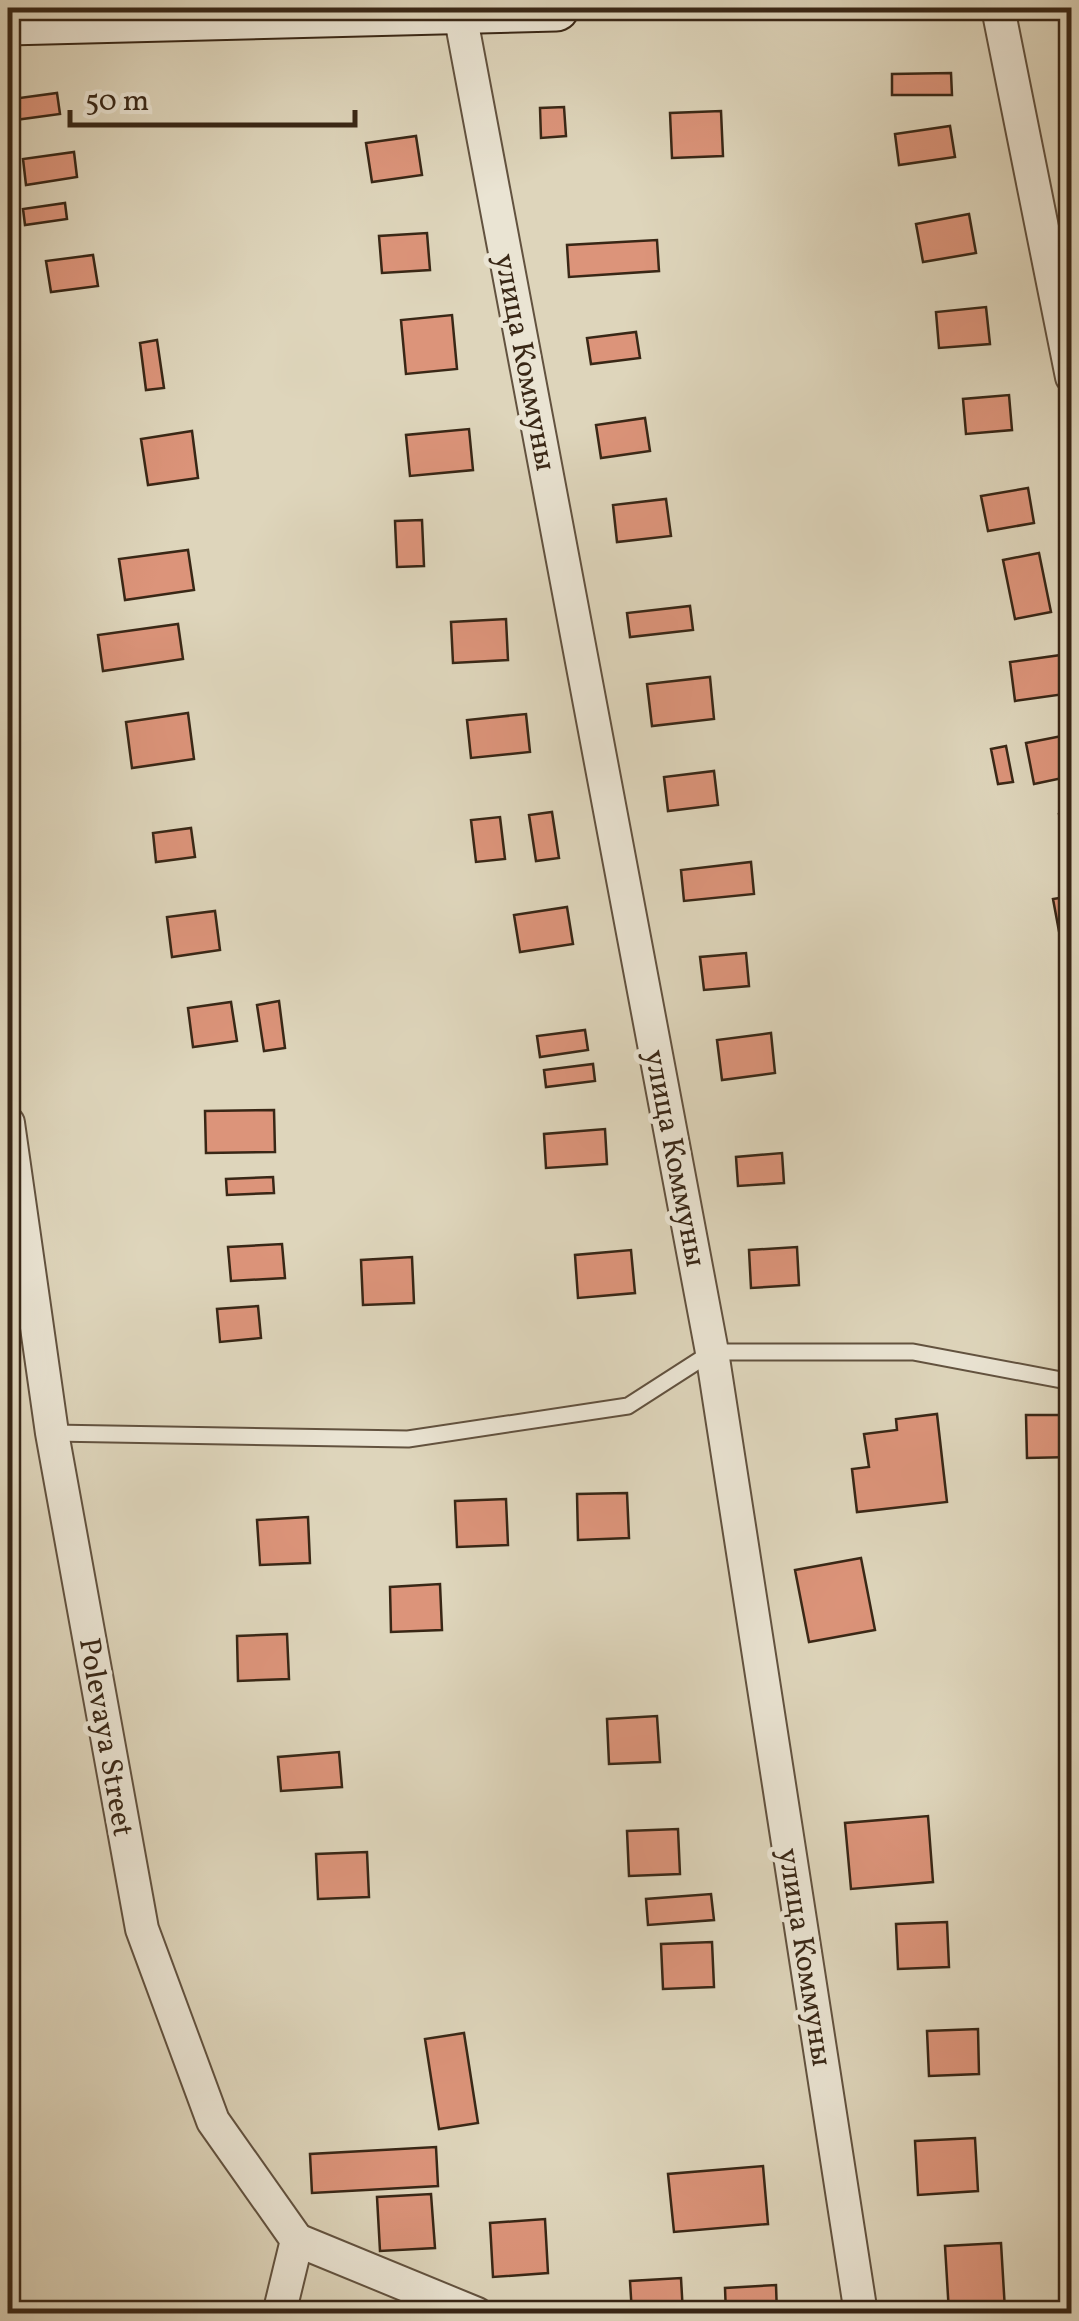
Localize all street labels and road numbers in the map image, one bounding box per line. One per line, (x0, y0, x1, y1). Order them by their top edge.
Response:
street label: улица Коммуны (482, 250, 566, 475)
street label: улица Коммуны (632, 1046, 716, 1271)
street label: Polevaya Street (67, 1635, 143, 1840)
street label: улица Коммуны (766, 1845, 842, 2069)

